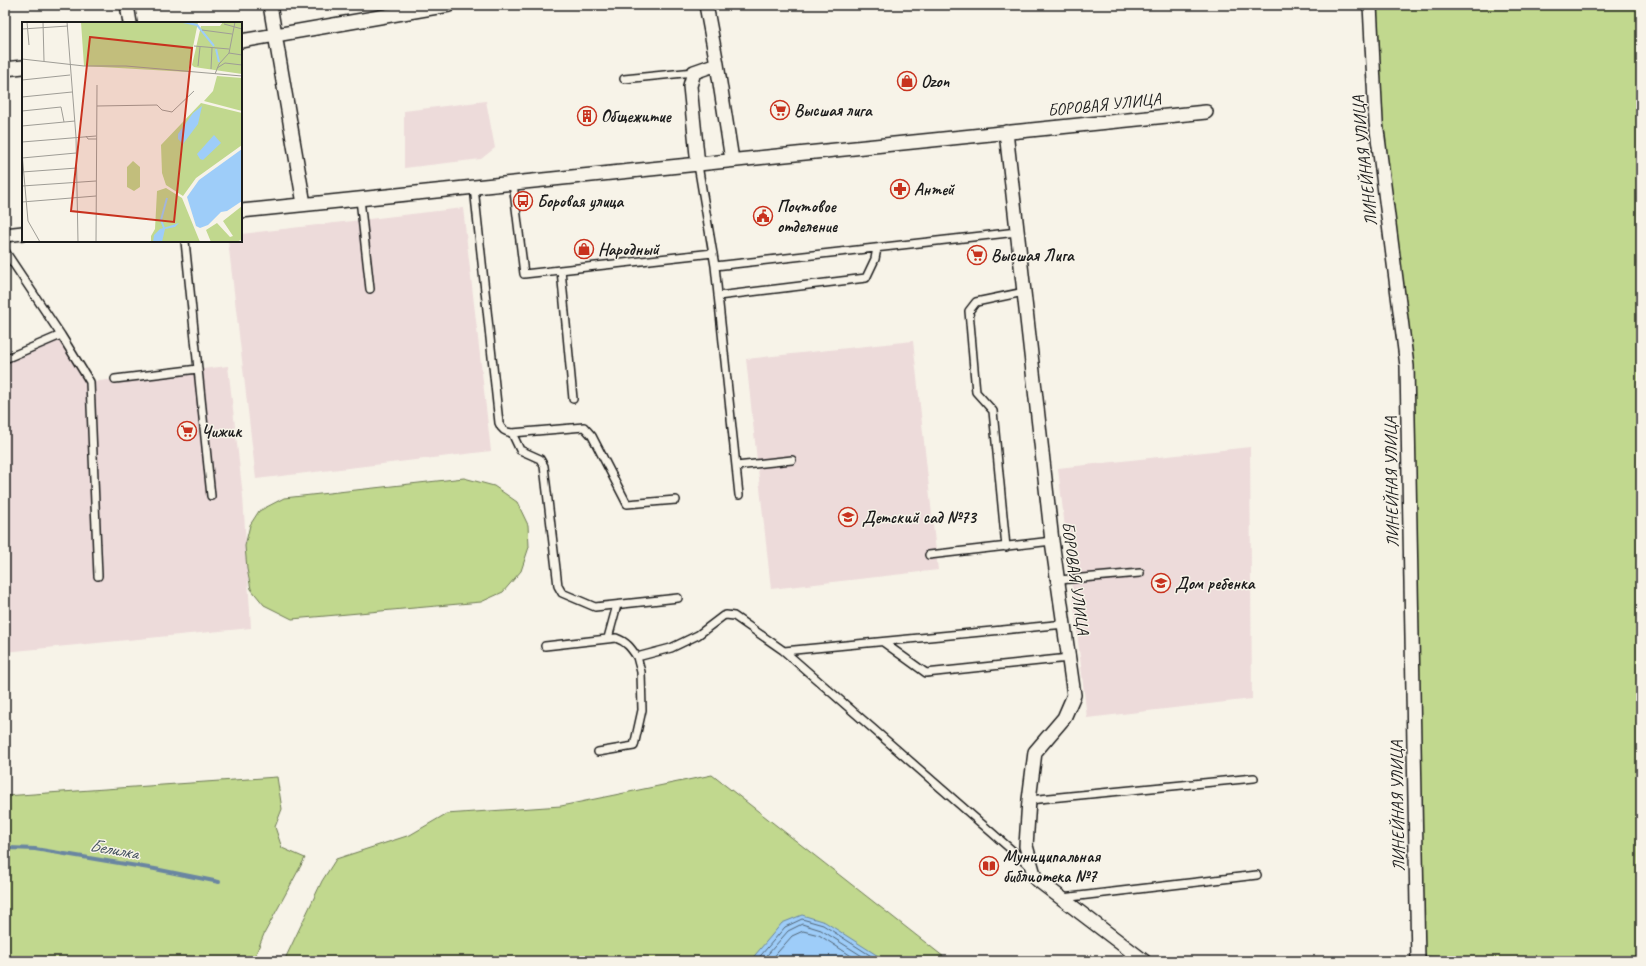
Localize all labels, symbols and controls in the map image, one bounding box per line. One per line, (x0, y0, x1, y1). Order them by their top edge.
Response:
inset map (22, 22, 242, 242)
shop icon: Ozon (896, 70, 918, 92)
place label: Ozon (921, 71, 951, 92)
street label: БОРОВАЯ УЛИЦА (1046, 88, 1163, 121)
street label: ЛИНЕЙНАЯ УЛИЦА (1347, 94, 1382, 227)
supermarket icon: Высшая лига (769, 99, 791, 121)
place label: Высшая лига (794, 100, 873, 121)
building icon: Общежитие (576, 105, 598, 127)
place label: Общежитие (601, 106, 673, 127)
pharmacy icon: Антей (889, 178, 911, 200)
place label: Антей (914, 179, 956, 200)
bus stop icon: Боровая улица (512, 190, 534, 212)
place label: Боровая улица (537, 191, 624, 212)
place label: Почтовое отделение (777, 196, 838, 237)
public building icon: Почтовое отделение (752, 205, 774, 227)
shop icon: Народный (573, 238, 595, 260)
place label: Народный (598, 239, 661, 260)
supermarket icon: Высшая Лига (966, 244, 988, 266)
place label: Высшая Лига (991, 245, 1075, 266)
street label: ЛИНЕЙНАЯ УЛИЦА (1380, 416, 1403, 548)
supermarket icon: Чижик (176, 420, 198, 442)
place label: Чижик (201, 421, 243, 442)
school or university icon: Детский сад №73 (837, 506, 859, 528)
place label: Детский сад №73 (862, 507, 977, 528)
street label: БОРОВАЯ УЛИЦА (1057, 520, 1094, 637)
school or university icon: Дом ребенка (1150, 572, 1172, 594)
place label: Дом ребенка (1175, 573, 1256, 594)
street label: ЛИНЕЙНАЯ УЛИЦА (1386, 740, 1409, 872)
water label: Белилка (88, 834, 143, 865)
place label: Муниципальная библиотека №7 (1003, 846, 1101, 887)
library icon: Муниципальная библиотека №7 (978, 855, 1000, 877)

